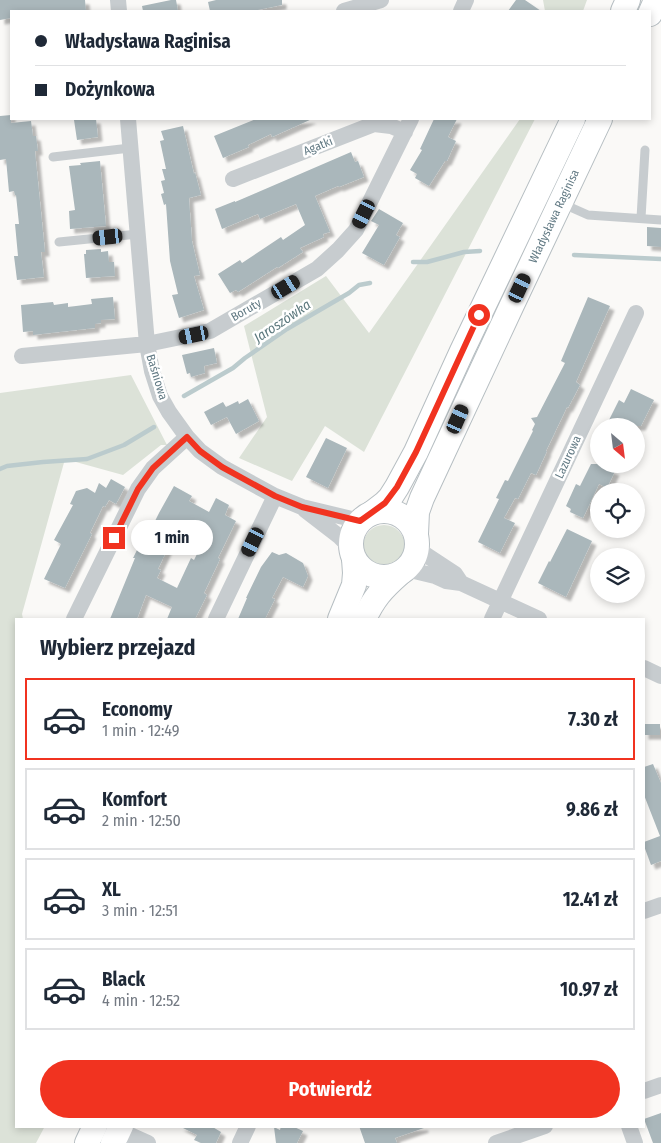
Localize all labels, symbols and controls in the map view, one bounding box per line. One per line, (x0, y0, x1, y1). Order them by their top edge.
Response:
text: Władysława Raginisa (65, 30, 231, 53)
text: Dożynkowa (65, 78, 155, 101)
street label: Agatki (301, 134, 335, 158)
street label: Władysława Raginisa (526, 167, 582, 265)
car (350, 197, 377, 231)
car (92, 228, 123, 246)
car (506, 271, 533, 305)
car (269, 273, 302, 301)
street label: Boruty (228, 295, 264, 324)
water label: Jaroszówka (250, 296, 314, 347)
route start (468, 304, 490, 326)
car (177, 325, 210, 345)
street label: Baśniowa (143, 353, 171, 402)
car (445, 402, 470, 436)
north arrow (590, 418, 645, 472)
map controls (590, 418, 645, 603)
street label: Lazurowa (552, 433, 584, 481)
button: locate (590, 483, 645, 538)
callout: 1 min (132, 520, 214, 556)
car (239, 525, 266, 559)
route end (103, 527, 125, 549)
text: 1 min (155, 528, 189, 547)
button: layers (590, 548, 645, 603)
text: Wybierz przejazd (40, 634, 195, 661)
icon: car (42, 697, 87, 742)
text: Economy (102, 698, 172, 721)
text: 7.30 zł (568, 708, 618, 731)
text: 1 min · 12:49 (102, 721, 180, 740)
icon: car (42, 787, 87, 832)
text: Komfort (102, 788, 167, 811)
text: 9.86 zł (566, 798, 618, 821)
text: 2 min · 12:50 (102, 811, 181, 830)
icon: car (42, 877, 87, 922)
text: XL (102, 878, 121, 901)
text: 12.41 zł (563, 888, 618, 911)
text: 3 min · 12:51 (102, 901, 178, 920)
icon: car (42, 967, 87, 1012)
text: Black (102, 968, 145, 991)
text: 10.97 zł (560, 978, 618, 1001)
text: 4 min · 12:52 (102, 991, 180, 1010)
button: Potwierdź (40, 1060, 620, 1118)

